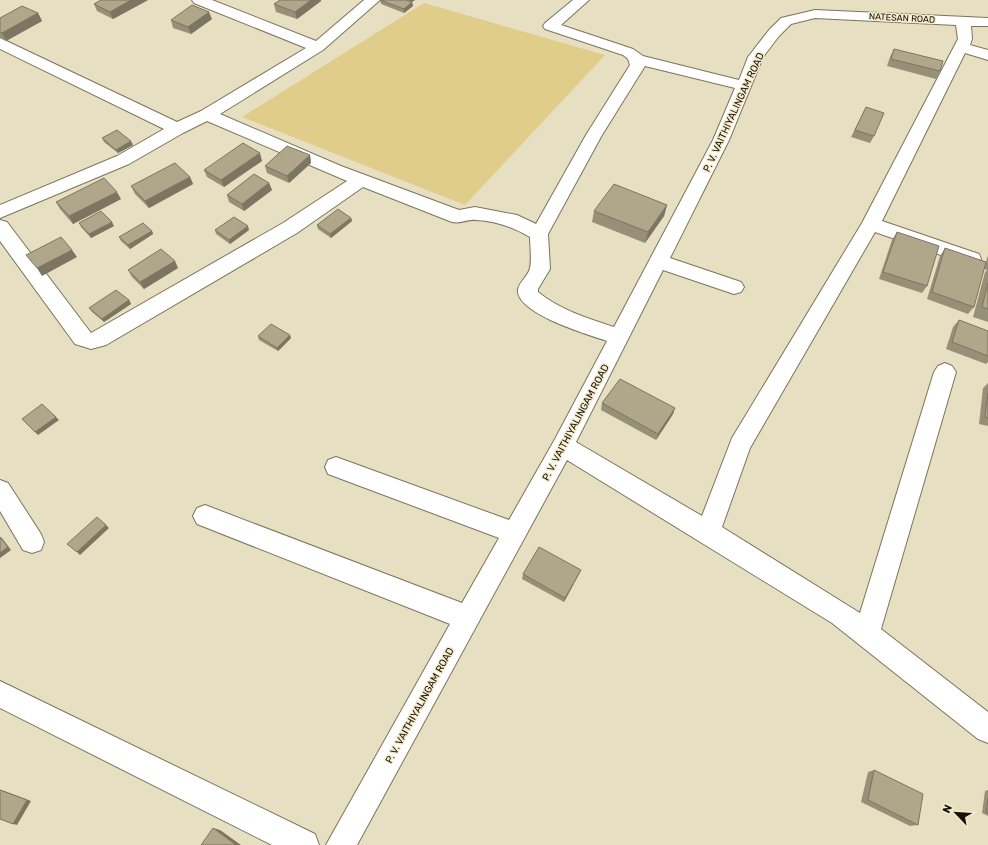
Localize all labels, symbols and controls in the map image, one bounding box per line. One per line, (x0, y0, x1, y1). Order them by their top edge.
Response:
street label: NATESAN ROAD (869, 11, 935, 25)
street label: P. V. VAITHIYALINGAM ROAD (701, 51, 767, 174)
street label: P. V. VAITHIYALINGAM ROAD (540, 362, 612, 483)
street label: P. V. VAITHIYALINGAM ROAD (383, 645, 457, 765)
north arrow (936, 793, 976, 833)
text: N (940, 803, 955, 815)

